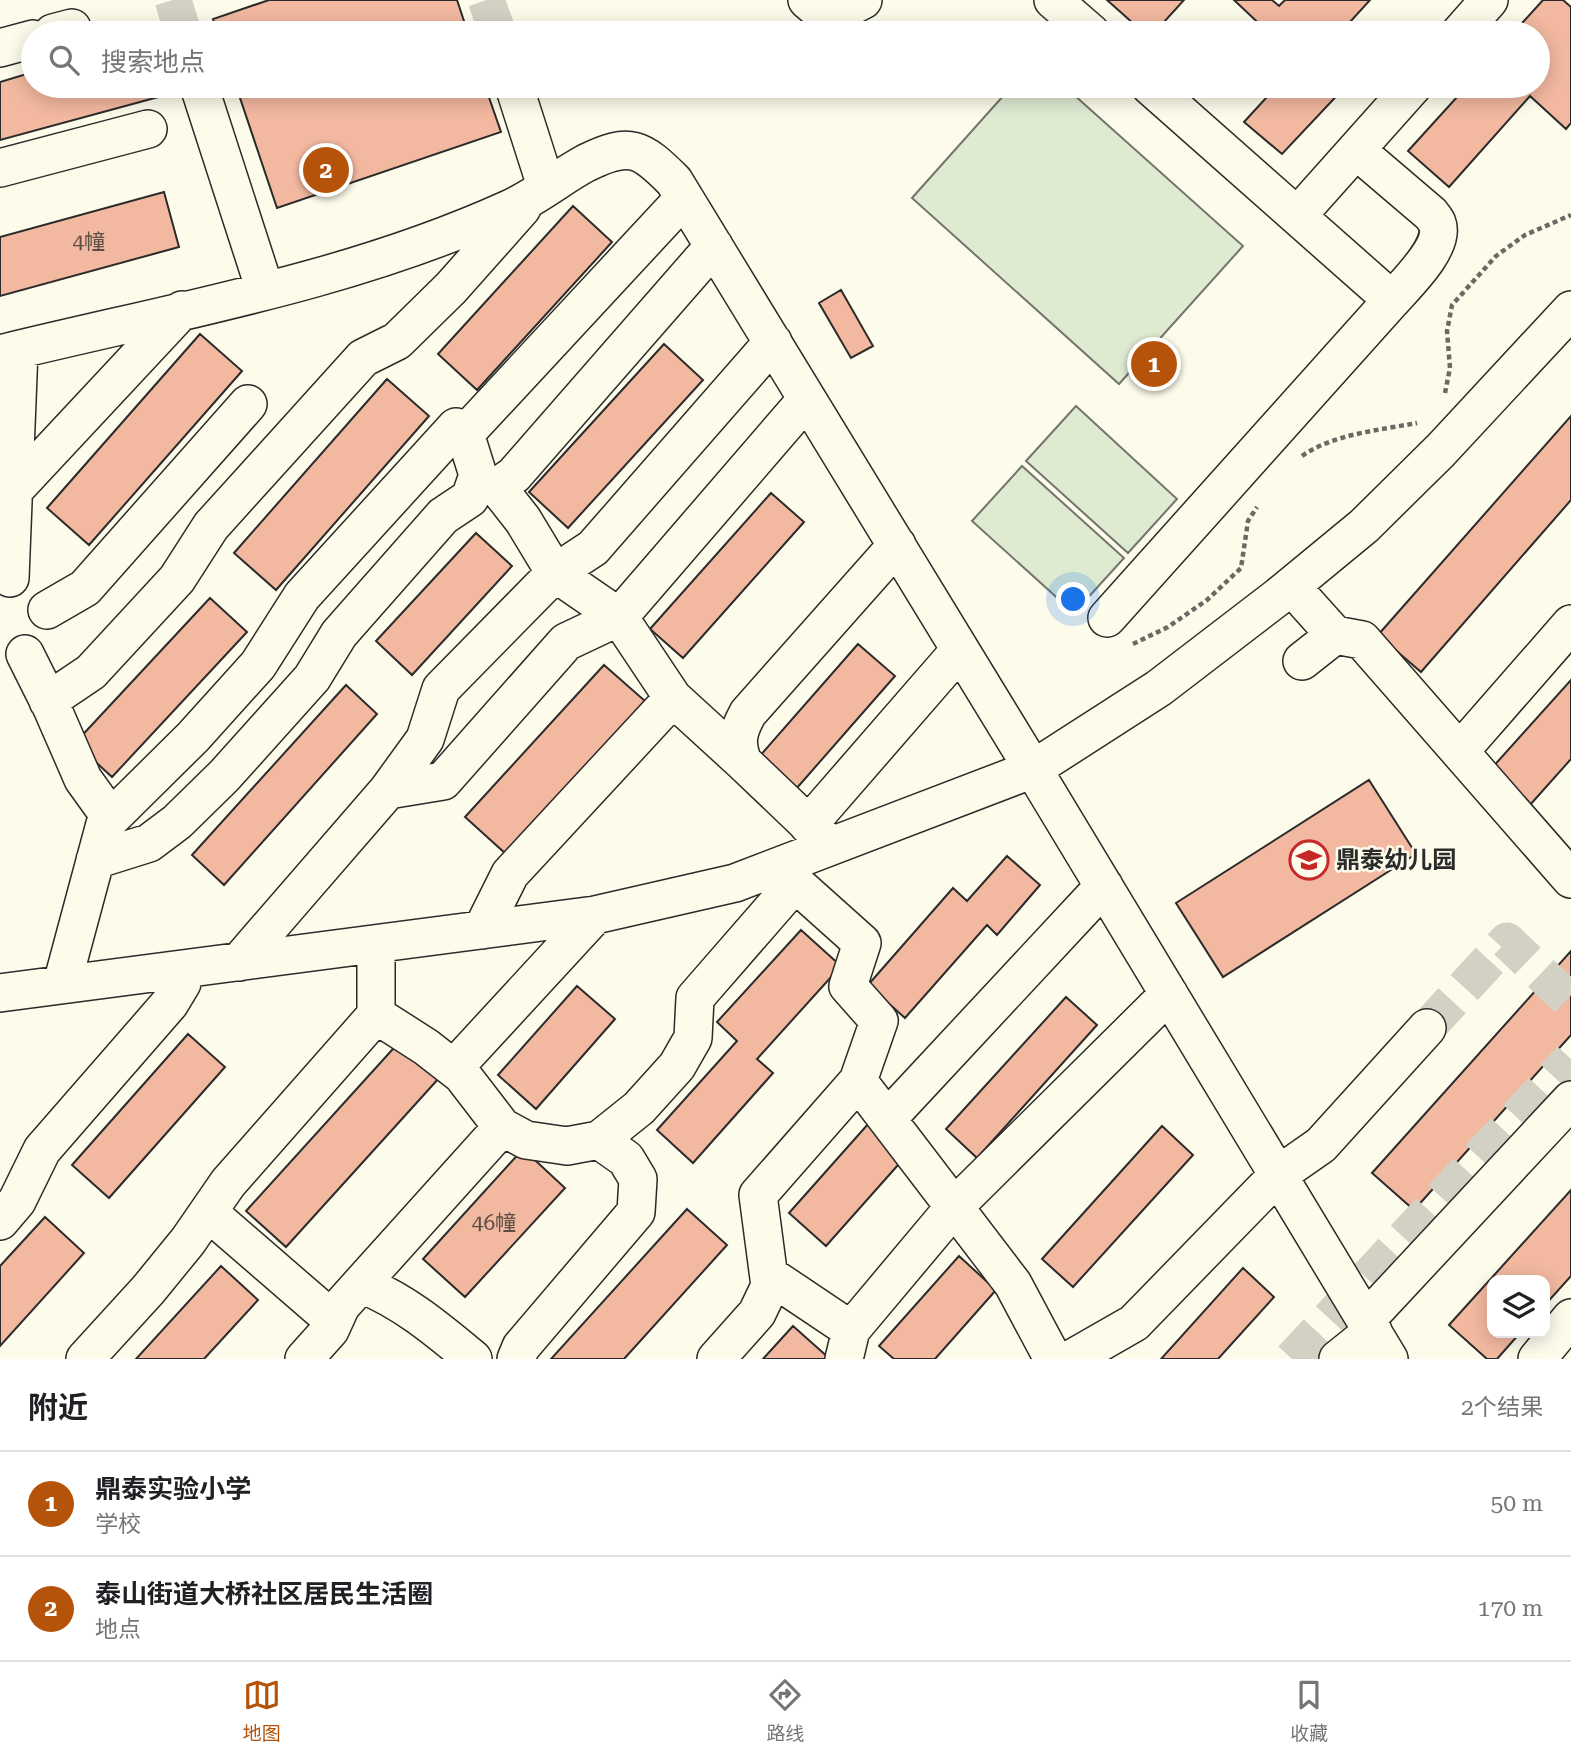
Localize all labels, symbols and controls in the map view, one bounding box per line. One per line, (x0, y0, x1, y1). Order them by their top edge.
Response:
search box (21, 21, 1550, 98)
icon: search (45, 41, 83, 79)
text: 搜索地点 (101, 47, 205, 77)
pin: 2 (303, 144, 349, 196)
house number: 4幢 (73, 230, 105, 254)
pin: 1 (1131, 338, 1177, 390)
your location (1056, 582, 1090, 616)
school or university icon: 鼎泰幼儿园 (1288, 839, 1330, 881)
place label: 鼎泰幼儿园 (1336, 846, 1456, 874)
house number: 46幢 (472, 1211, 516, 1235)
map controls (1487, 1275, 1550, 1338)
button: layers (1487, 1275, 1550, 1338)
text: 附近 (28, 1390, 88, 1425)
text: 2个结果 (1461, 1394, 1543, 1421)
text: 鼎泰实验小学 (95, 1474, 251, 1504)
text: 1 (45, 1490, 57, 1517)
text: 50 m (1490, 1490, 1543, 1517)
text: 学校 (95, 1511, 141, 1538)
text: 泰山街道大桥社区居民生活圈 (95, 1579, 433, 1609)
text: 2 (45, 1595, 57, 1622)
text: 170 m (1478, 1595, 1543, 1622)
text: 地点 (95, 1616, 141, 1643)
tab: 地图 (243, 1676, 281, 1745)
tab: 路线 (766, 1676, 804, 1745)
tab: 收藏 (1290, 1676, 1328, 1745)

